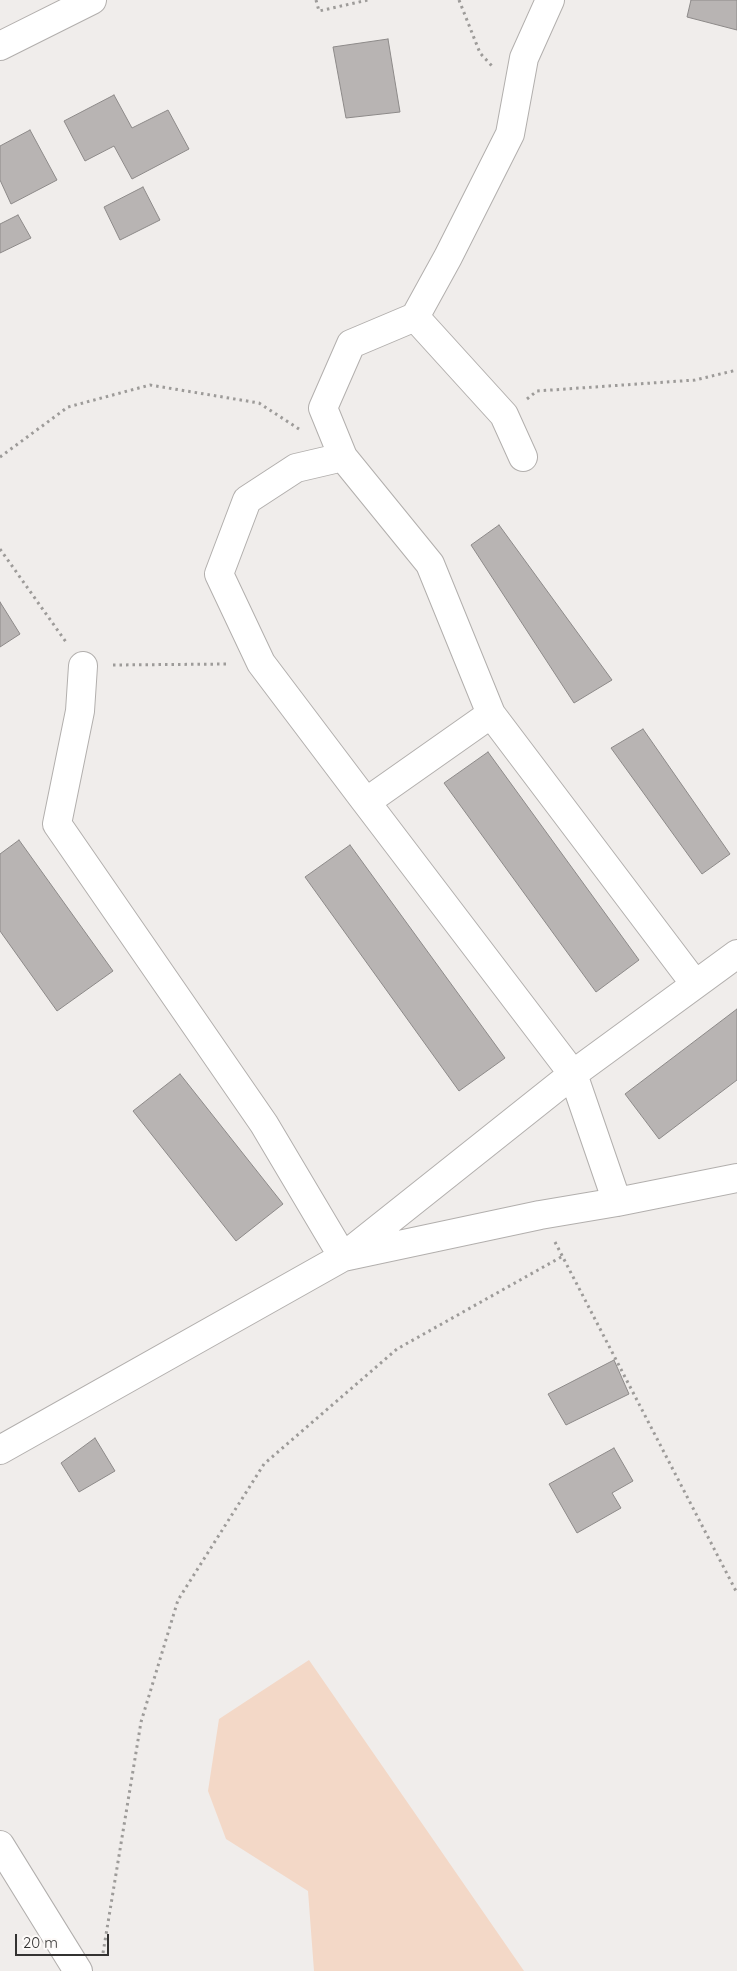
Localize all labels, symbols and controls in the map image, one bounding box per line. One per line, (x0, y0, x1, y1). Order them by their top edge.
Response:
scale bar (18, 1924, 111, 1956)
text: 20 m (23, 1933, 58, 1952)

